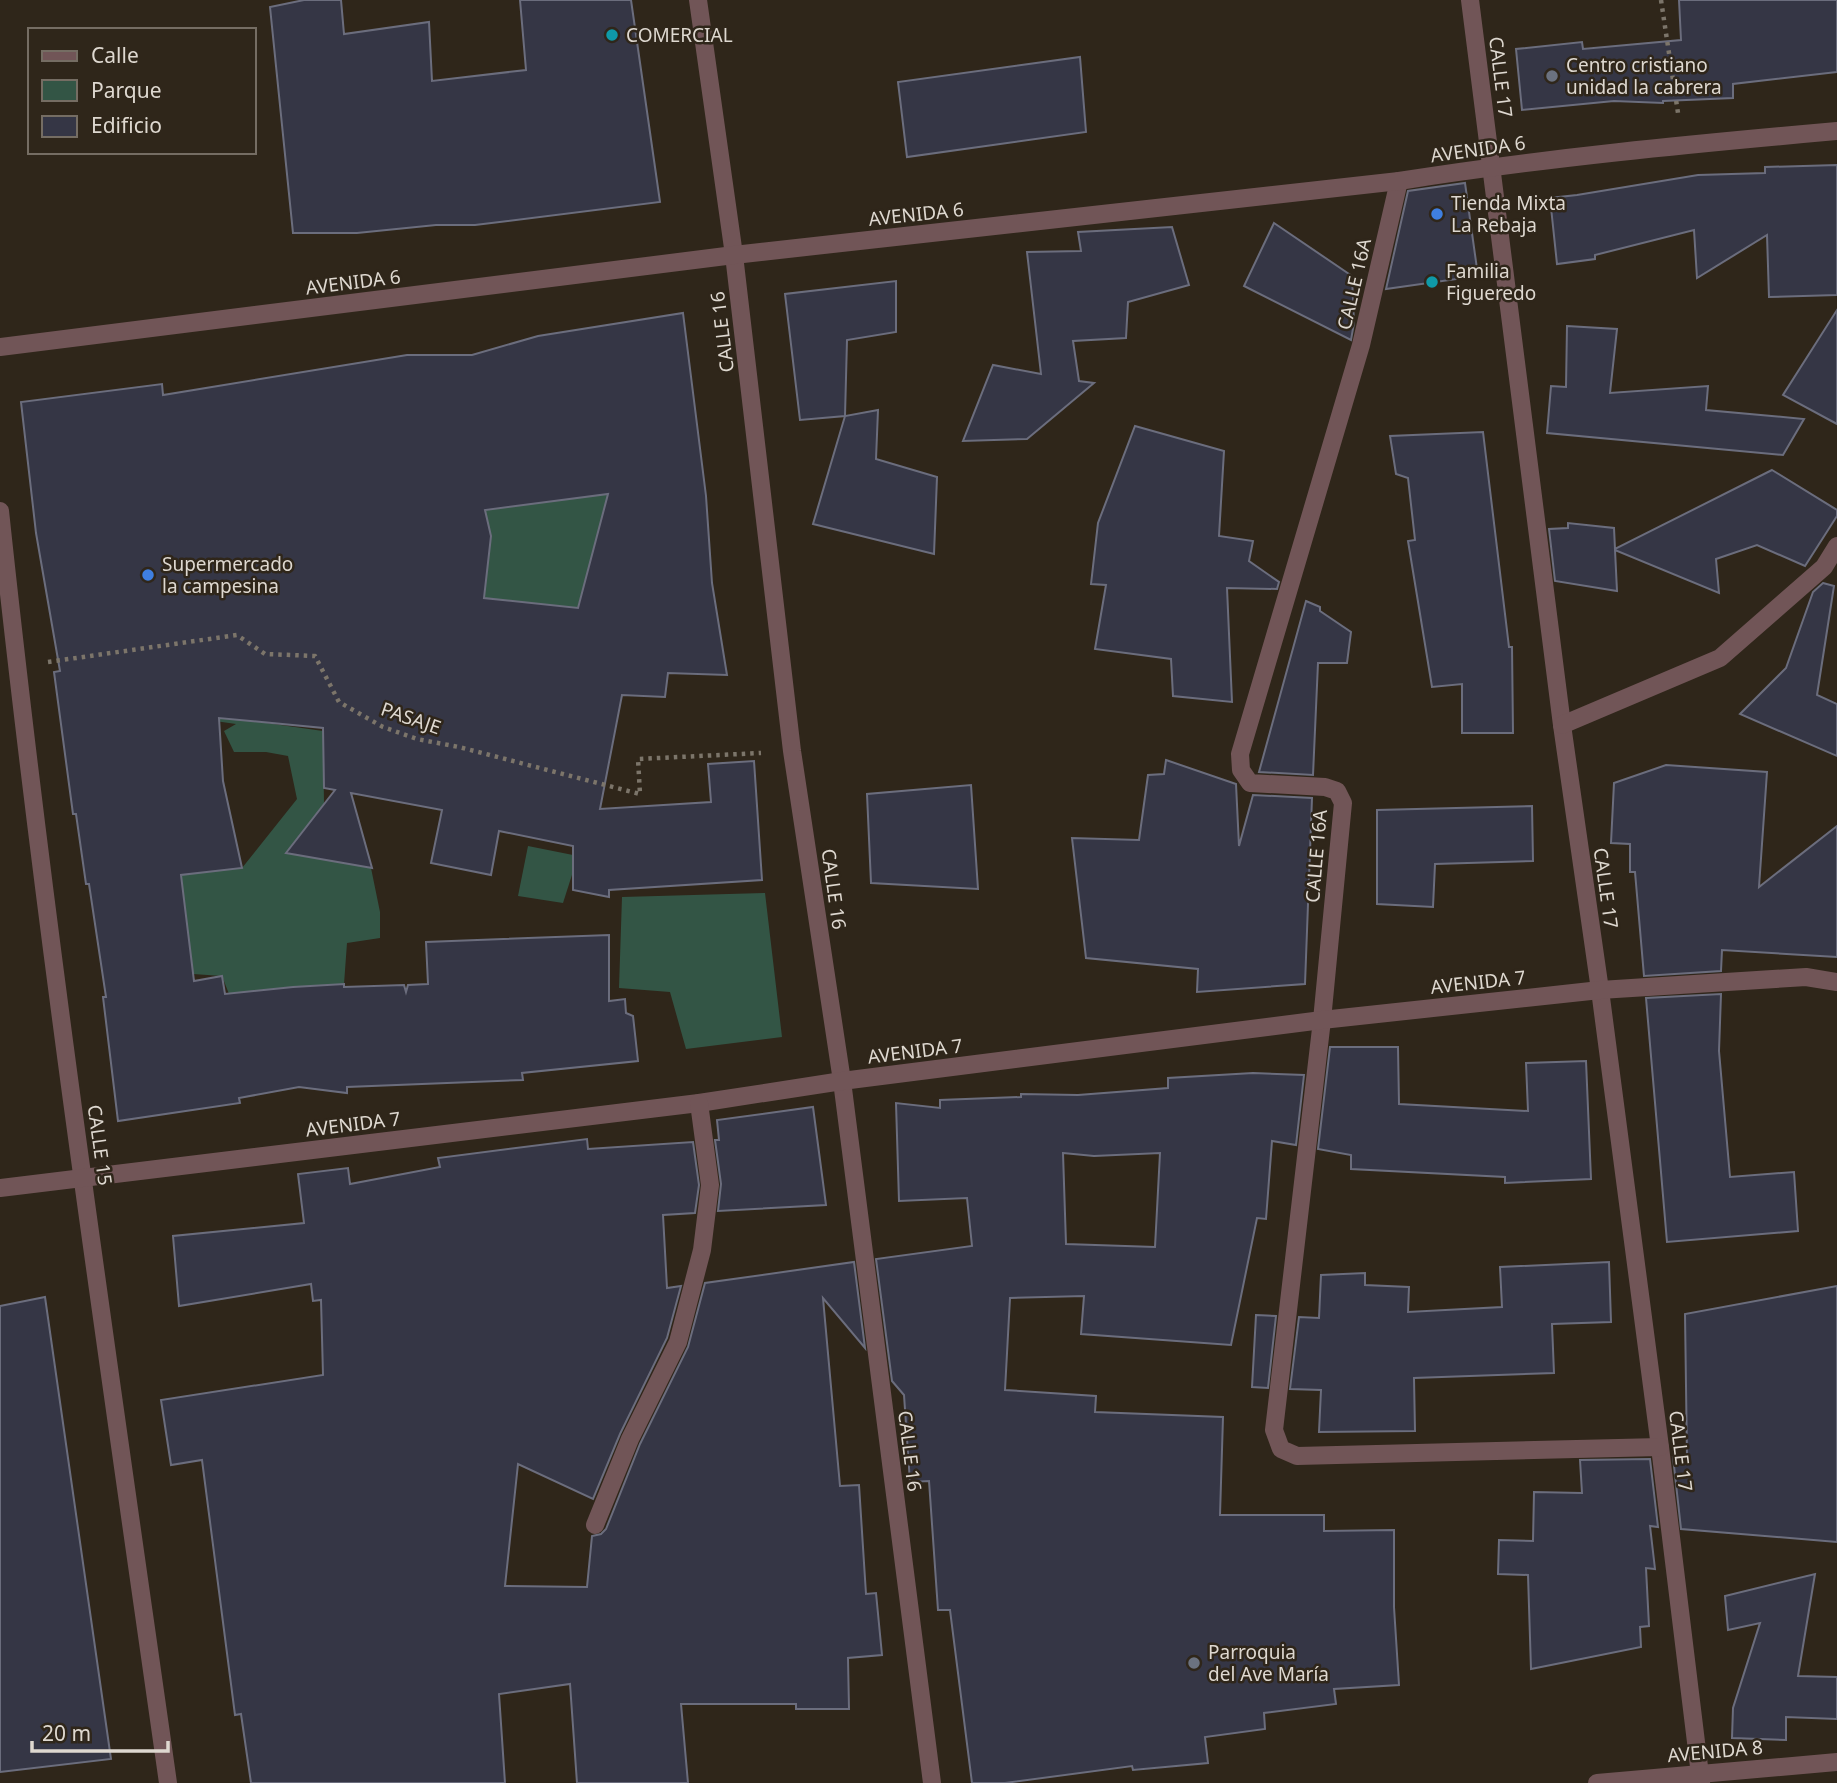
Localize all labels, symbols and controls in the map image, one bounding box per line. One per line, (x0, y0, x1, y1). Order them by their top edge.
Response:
place label: COMERCIAL (626, 22, 733, 48)
marker: COMERCIAL (604, 27, 620, 43)
legend (28, 28, 256, 154)
street label: CALLE 17 (1483, 35, 1519, 119)
text: Calle (91, 41, 139, 69)
place label: Centro cristiano unidad la cabrera (1566, 52, 1722, 100)
marker: Centro cristiano unidad la cabrera (1544, 68, 1560, 84)
text: Parque (91, 76, 161, 104)
text: Edificio (91, 111, 162, 139)
street label: AVENIDA 6 (1429, 129, 1527, 169)
place label: Tienda Mixta La Rebaja (1451, 190, 1566, 238)
street label: AVENIDA 6 (867, 196, 965, 232)
marker: Tienda Mixta La Rebaja (1429, 206, 1445, 222)
street label: CALLE 16A (1331, 235, 1377, 332)
place label: Familia Figueredo (1446, 258, 1536, 306)
street label: AVENIDA 6 (304, 263, 402, 301)
marker: Familia Figueredo (1424, 274, 1440, 290)
street label: CALLE 16 (704, 290, 740, 374)
place label: Supermercado la campesina (162, 551, 293, 599)
marker: Supermercado la campesina (140, 567, 156, 583)
street label: PASAJE (377, 696, 445, 740)
street label: CALLE 16A (1299, 807, 1333, 904)
street label: CALLE 17 (1587, 846, 1625, 930)
street label: CALLE 16 (815, 847, 853, 931)
street label: AVENIDA 7 (1429, 964, 1527, 1000)
street label: AVENIDA 7 (866, 1032, 964, 1070)
street label: CALLE 15 (81, 1103, 119, 1187)
street label: AVENIDA 7 (304, 1105, 402, 1143)
street label: CALLE 16 (892, 1409, 928, 1493)
street label: CALLE 17 (1663, 1409, 1699, 1493)
place label: Parroquia del Ave María (1208, 1639, 1329, 1687)
marker: Parroquia del Ave María (1186, 1655, 1202, 1671)
scale bar (32, 1710, 168, 1754)
text: 20 m (42, 1719, 91, 1747)
street label: AVENIDA 8 (1666, 1734, 1764, 1768)

